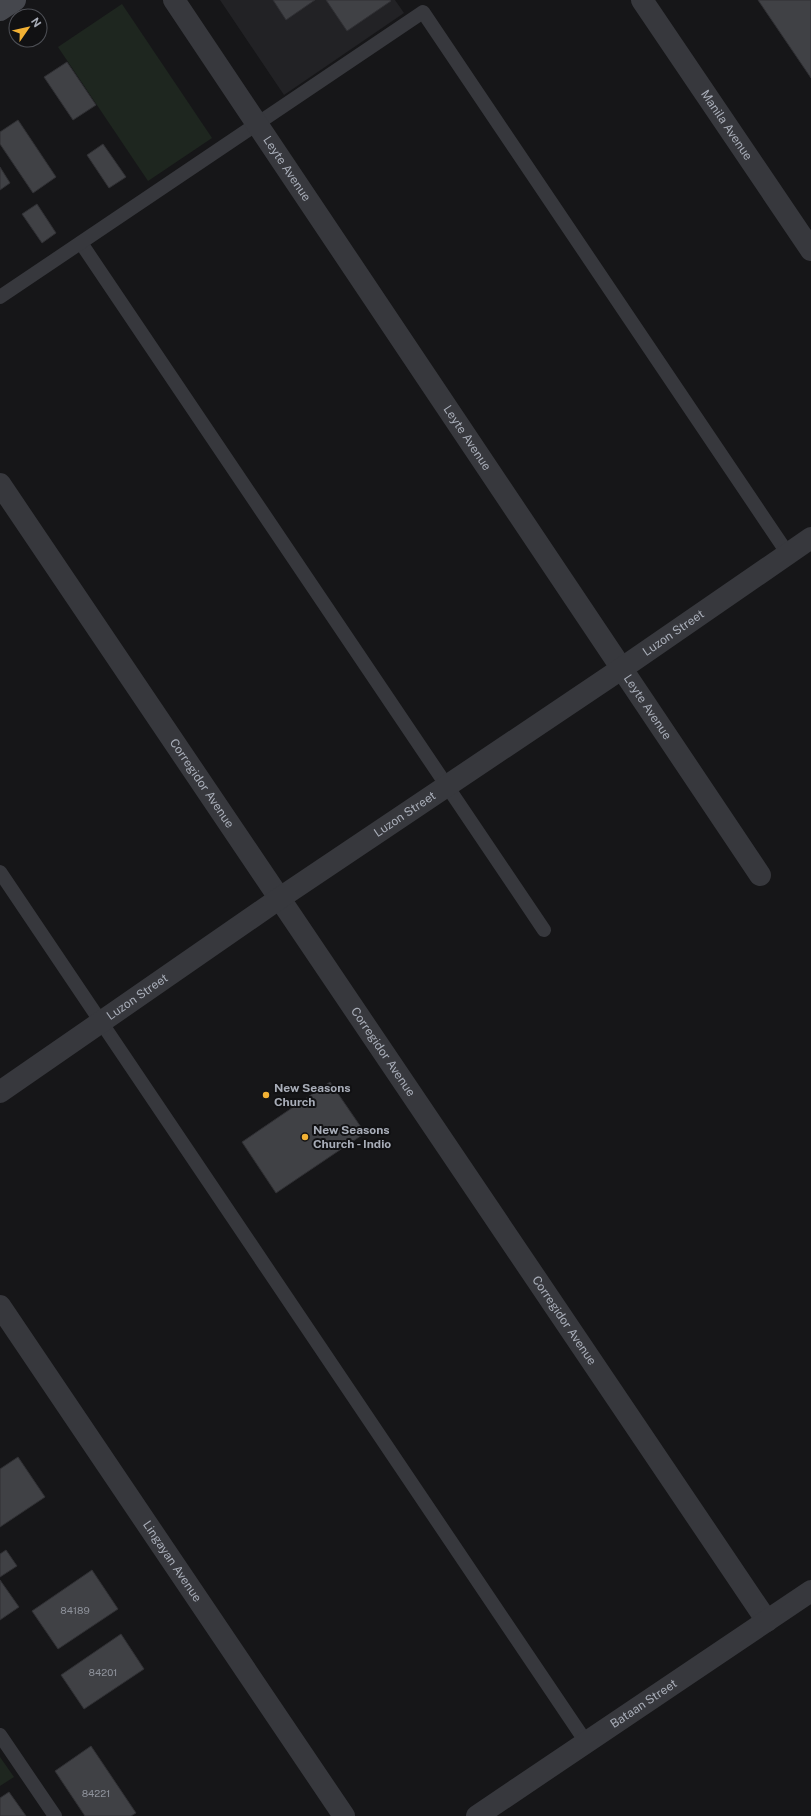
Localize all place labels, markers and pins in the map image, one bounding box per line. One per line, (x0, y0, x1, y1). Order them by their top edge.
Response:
place label: New Seasons Church (274, 1081, 351, 1109)
marker: New Seasons Church (261, 1090, 271, 1100)
place label: New Seasons Church - Indio (313, 1123, 391, 1151)
marker: New Seasons Church - Indio (300, 1132, 310, 1142)

